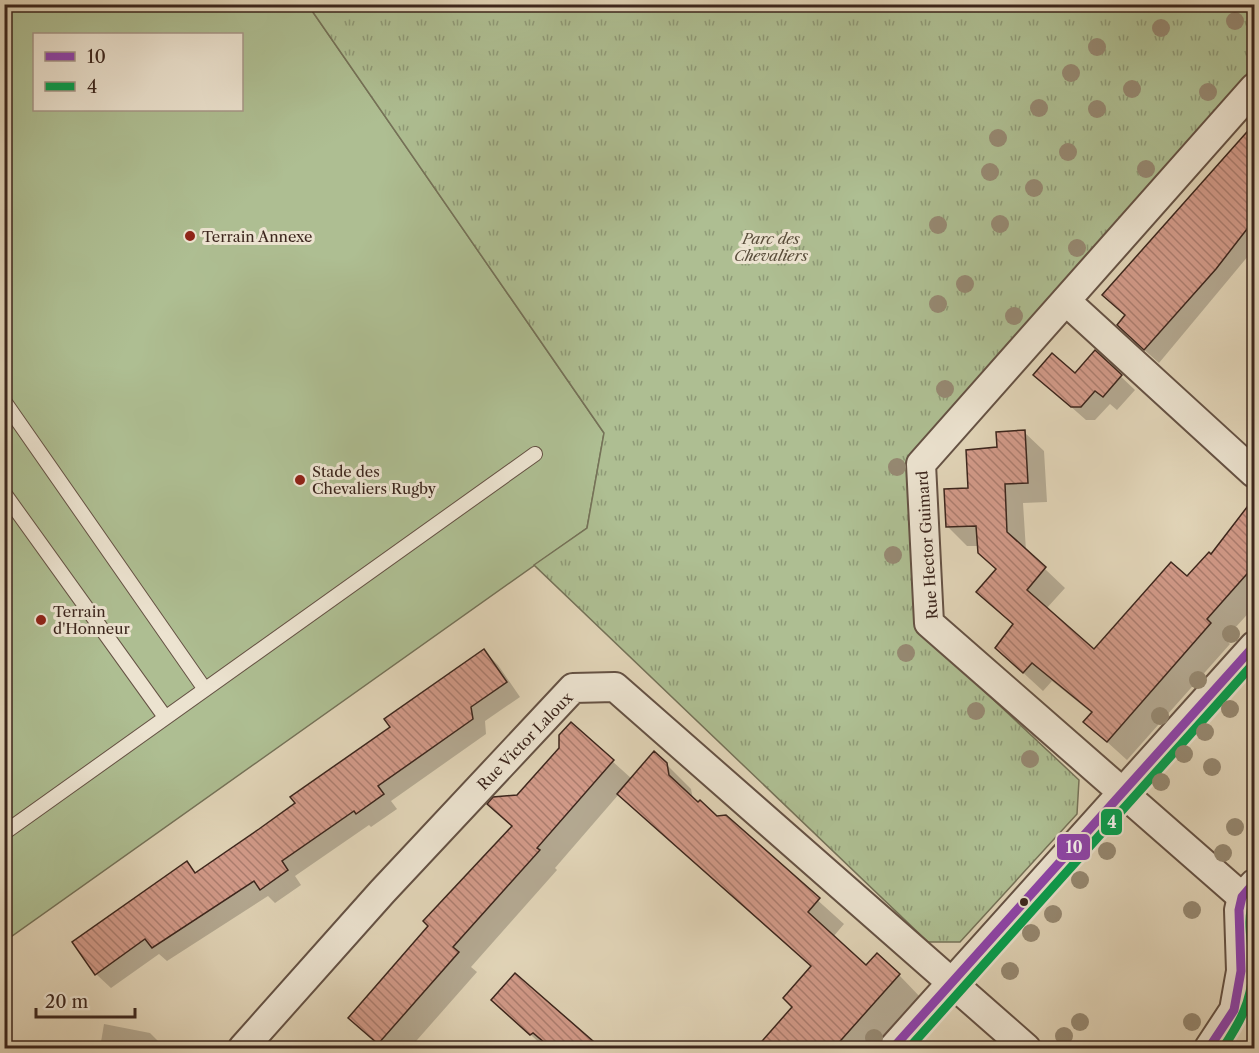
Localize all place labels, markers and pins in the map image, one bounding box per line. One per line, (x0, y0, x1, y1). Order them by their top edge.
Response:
place label: Terrain Annexe (202, 227, 313, 246)
marker: Terrain Annexe (183, 229, 197, 243)
place label: Stade des Chevaliers Rugby (312, 462, 437, 498)
marker: Stade des Chevaliers Rugby (293, 473, 307, 487)
place label: Terrain d'Honneur (53, 602, 130, 638)
marker: Terrain d'Honneur (34, 613, 48, 627)
unlabelled marker (1018, 896, 1030, 908)

